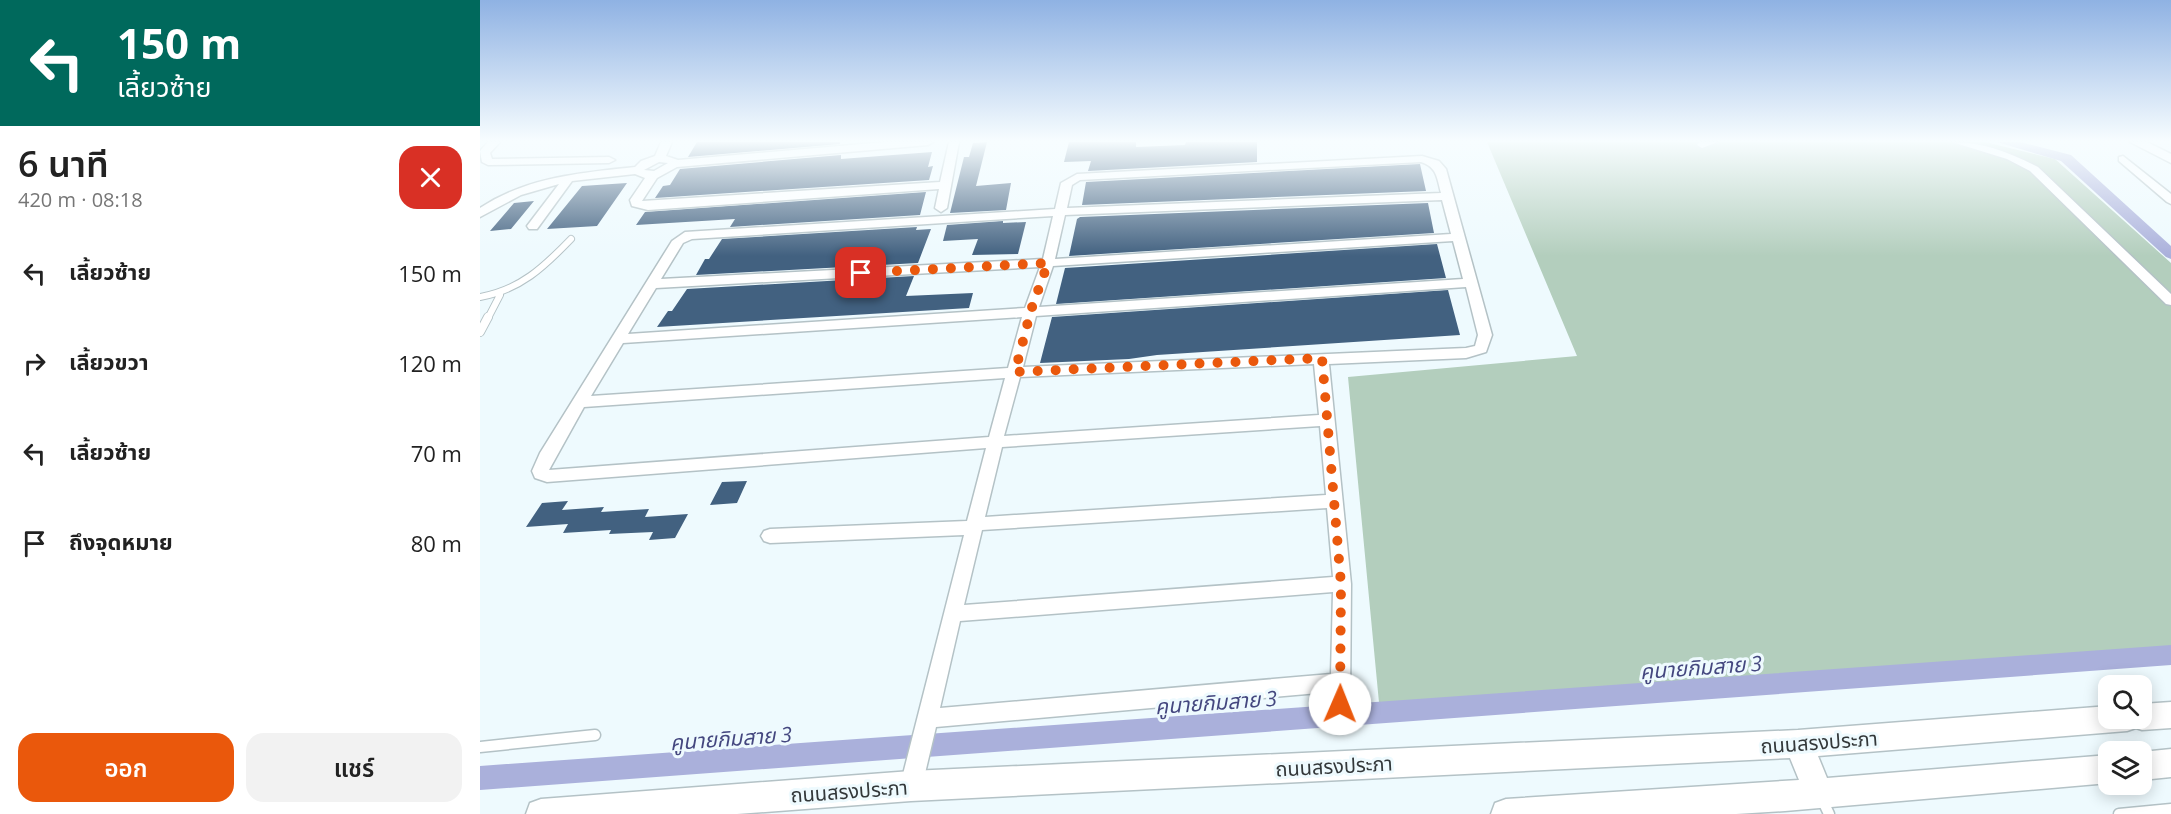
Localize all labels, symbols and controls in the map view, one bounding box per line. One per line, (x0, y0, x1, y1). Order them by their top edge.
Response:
text: 150 m (117, 14, 241, 71)
icon: left (18, 24, 96, 102)
text: เลี้ยวซ้าย (117, 68, 211, 105)
text: 6 นาที (18, 139, 109, 188)
button: close (399, 146, 462, 209)
text: 420 m · 08:18 (18, 186, 143, 213)
pin (835, 247, 886, 298)
text: เลี้ยวซ้าย (69, 256, 151, 286)
icon: arrive (844, 256, 877, 289)
icon: left (18, 257, 51, 290)
text: 150 m (398, 258, 462, 288)
text: เลี้ยวขวา (69, 346, 149, 376)
icon: right (18, 347, 51, 380)
text: 120 m (398, 348, 462, 378)
text: เลี้ยวซ้าย (69, 436, 151, 466)
icon: left (18, 437, 51, 470)
text: 70 m (411, 438, 462, 468)
text: ถึงจุดหมาย (69, 526, 173, 556)
icon: arrive (18, 527, 51, 560)
text: 80 m (411, 528, 462, 558)
water label: คูนายกิมสาย 3 (1639, 649, 1763, 685)
position arrow (1308, 672, 1372, 736)
map controls (2098, 675, 2152, 795)
button: search (2098, 675, 2152, 729)
water label: คูนายกิมสาย 3 (1154, 684, 1278, 720)
water label: คูนายกิมสาย 3 (669, 720, 793, 756)
street label: ถนนสรงประภา (1760, 724, 1878, 760)
button: ออก (18, 733, 234, 802)
button: แชร์ (246, 733, 462, 802)
button: layers (2098, 741, 2152, 795)
street label: ถนนสรงประภา (1275, 749, 1393, 783)
street label: ถนนสรงประภา (790, 773, 908, 809)

